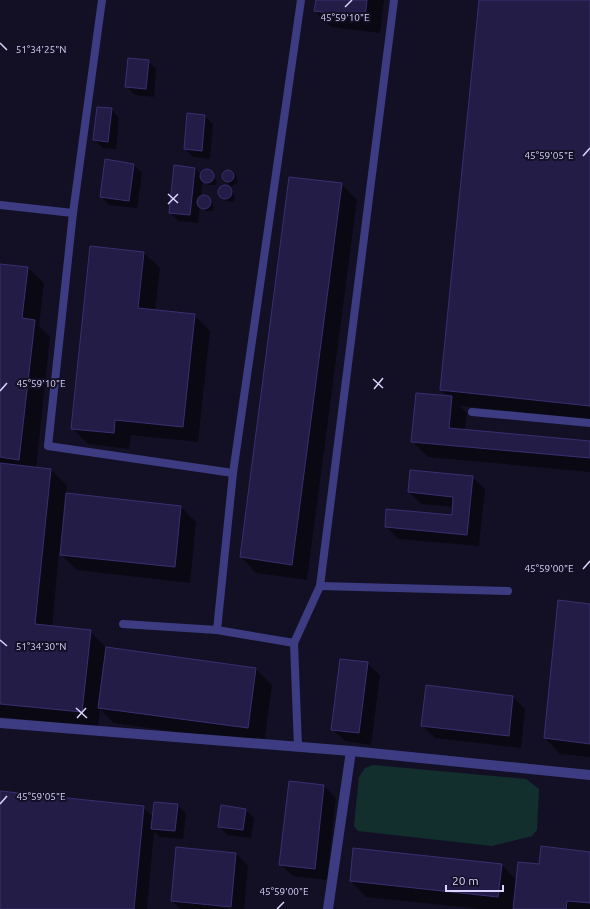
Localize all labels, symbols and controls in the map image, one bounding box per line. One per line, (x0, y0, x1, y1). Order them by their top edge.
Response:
text: 45°59'10"E (320, 12, 370, 23)
text: 51°34'25"N (16, 44, 66, 55)
text: 45°59'05"E (524, 150, 574, 161)
text: 45°59'10"E (16, 378, 66, 389)
text: 45°59'00"E (524, 563, 574, 574)
text: 51°34'30"N (16, 641, 66, 652)
text: 45°59'05"E (16, 791, 66, 802)
scale bar (446, 867, 503, 893)
text: 20 m (452, 874, 479, 887)
text: 45°59'00"E (259, 886, 309, 897)

